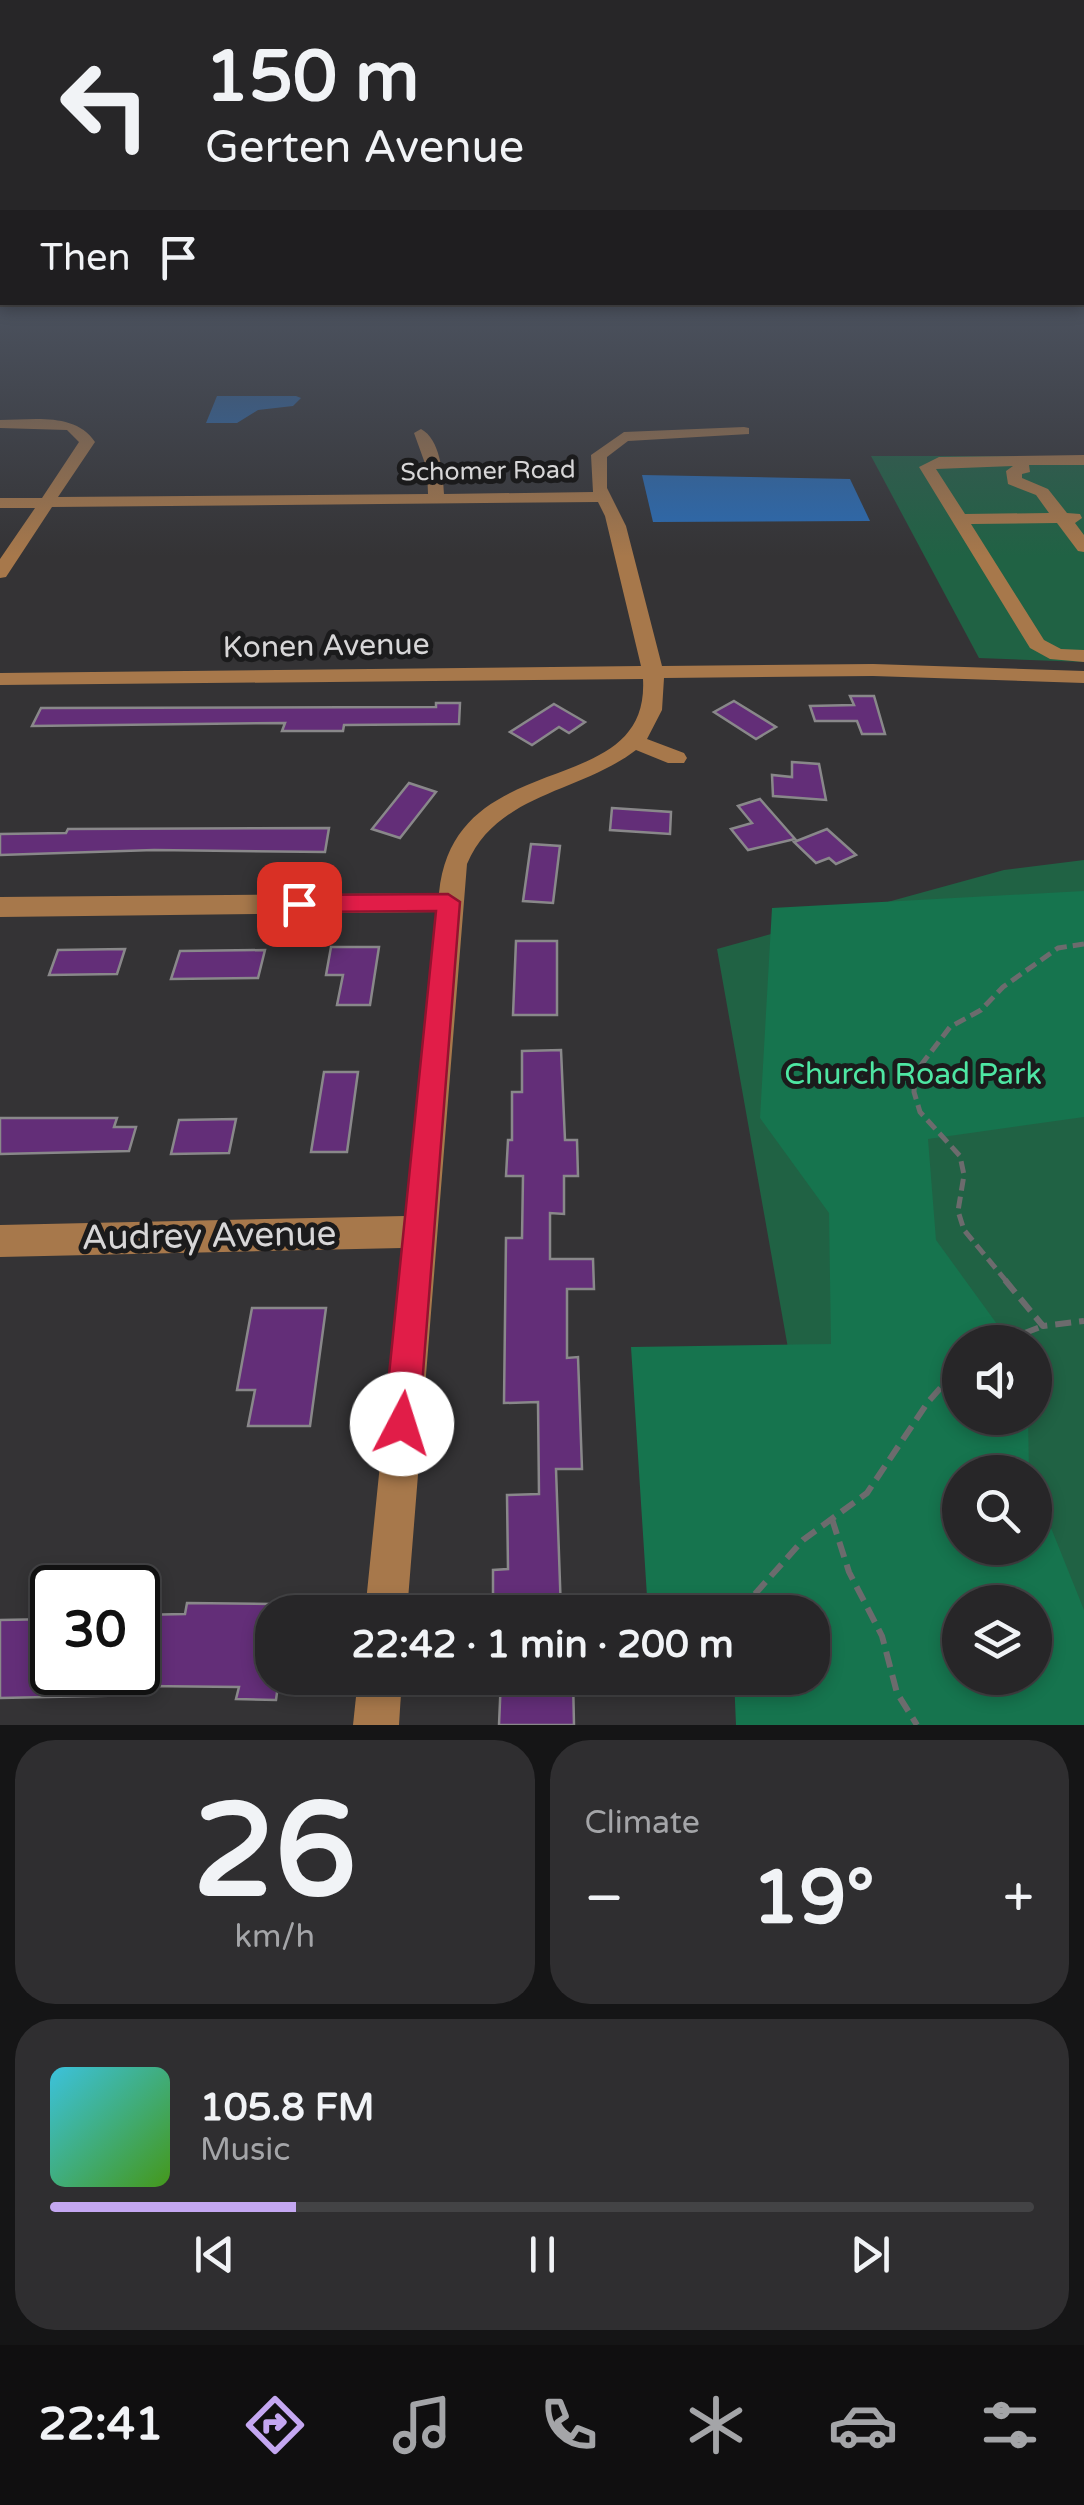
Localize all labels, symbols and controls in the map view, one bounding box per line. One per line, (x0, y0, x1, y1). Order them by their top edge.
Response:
text: 150 m (205, 36, 419, 120)
icon: left (40, 40, 170, 170)
text: Gerten Avenue (205, 121, 524, 175)
icon: arrive (151, 230, 206, 285)
text: Then (40, 235, 131, 281)
street label: Schomer Road (400, 454, 576, 488)
street label: Konen Avenue (222, 626, 430, 666)
pin (257, 862, 342, 947)
icon: arrive (272, 877, 327, 932)
park label: Church Road Park (784, 1056, 1042, 1093)
street label: Audrey Avenue (81, 1213, 337, 1259)
map controls (942, 1325, 1052, 1695)
button: sound (942, 1325, 1052, 1435)
position arrow (350, 1372, 454, 1476)
button: search (942, 1455, 1052, 1565)
speed limit sign: 30 (30, 1565, 160, 1695)
button: layers (942, 1585, 1052, 1695)
text: 22:42 · 1 min · 200 m (351, 1622, 734, 1668)
text: 26 (193, 1775, 356, 1931)
text: Climate (585, 1804, 700, 1842)
text: 19° (752, 1853, 875, 1943)
text: − (585, 1866, 624, 1932)
text: + (1003, 1866, 1034, 1932)
text: km/h (235, 1918, 315, 1956)
text: 105.8 FM (200, 2085, 374, 2131)
text: Music (200, 2131, 290, 2169)
icon: previous (187, 2227, 242, 2282)
icon: pause (515, 2227, 570, 2282)
icon: next (843, 2227, 898, 2282)
icon: directions (240, 2390, 310, 2460)
icon: music (387, 2390, 457, 2460)
icon: phone (534, 2390, 604, 2460)
icon: climate (681, 2390, 751, 2460)
icon: car (828, 2390, 898, 2460)
icon: filters (975, 2390, 1045, 2460)
text: 22:41 (39, 2398, 163, 2452)

